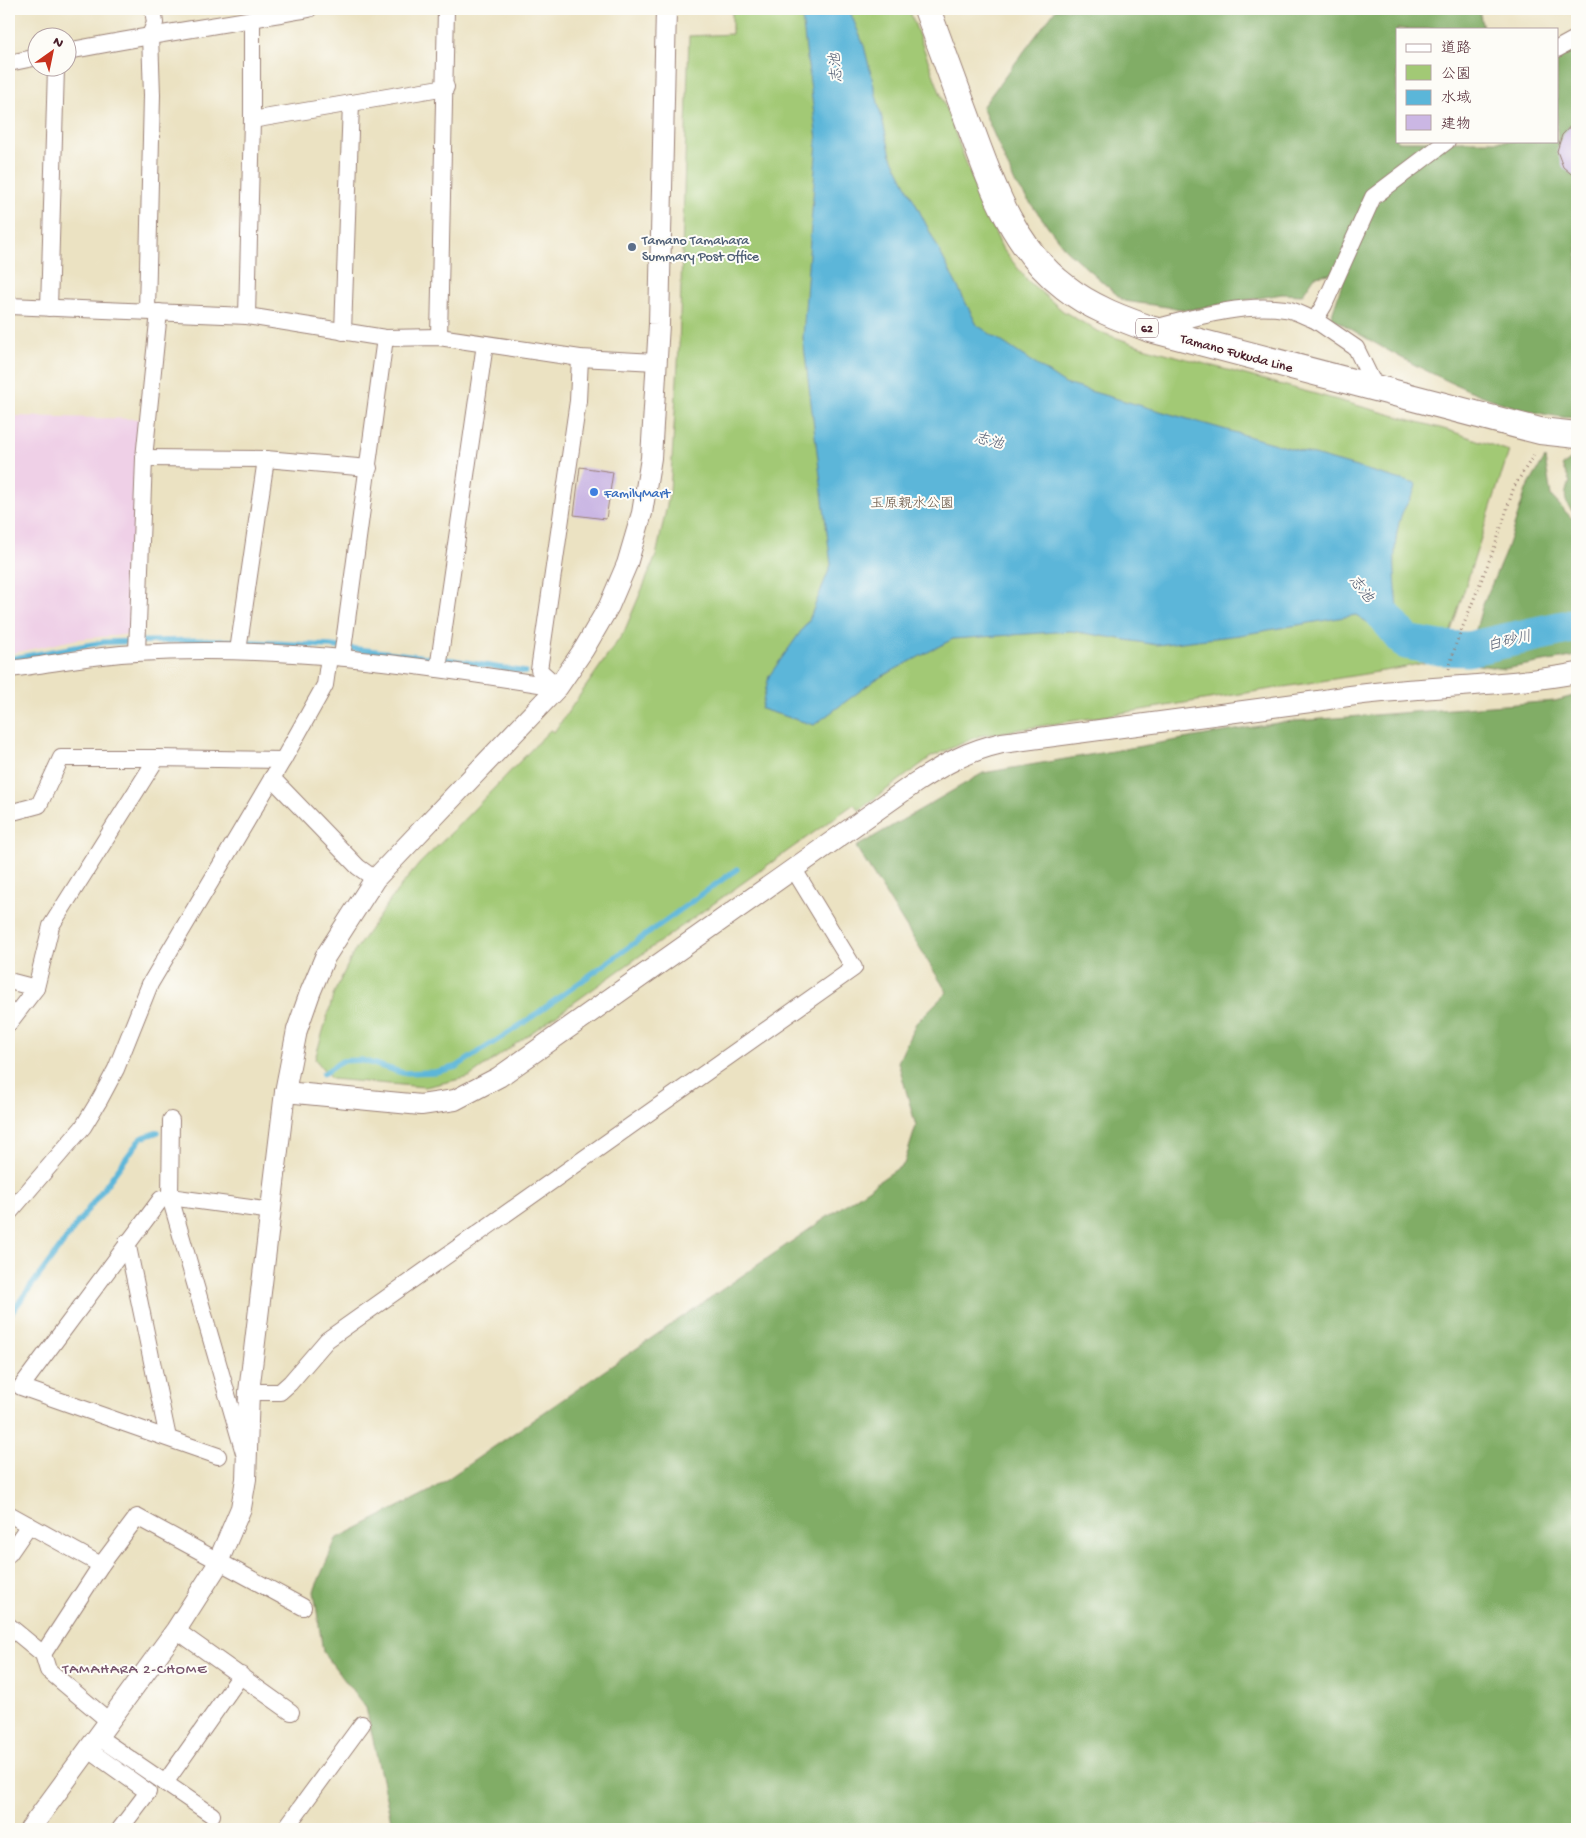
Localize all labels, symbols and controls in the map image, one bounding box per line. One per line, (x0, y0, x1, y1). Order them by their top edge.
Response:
north arrow (28, 28, 78, 78)
legend (1396, 28, 1558, 142)
text: N (49, 34, 66, 53)
text: 道路 (1441, 40, 1471, 58)
water label: 志池 (827, 51, 847, 84)
text: 公園 (1441, 66, 1471, 84)
text: 水域 (1441, 89, 1471, 108)
text: 建物 (1441, 116, 1471, 134)
place label: Tamano Tamahara Summary Post Office (641, 233, 760, 266)
marker: Tamano Tamahara Summary Post Office (626, 241, 638, 253)
road number: 62 (1136, 318, 1158, 338)
street label: Tamano Fukuda Line (1177, 331, 1295, 378)
water label: 志池 (972, 429, 1006, 455)
marker: FamilyMart (588, 486, 600, 498)
place label: FamilyMart (603, 486, 671, 503)
park label: 玉原親水公園 (870, 496, 954, 513)
water label: 志池 (1344, 572, 1378, 607)
water label: 白砂川 (1485, 627, 1533, 656)
district label: TAMAHARA 2-CHOME (61, 1661, 208, 1679)

